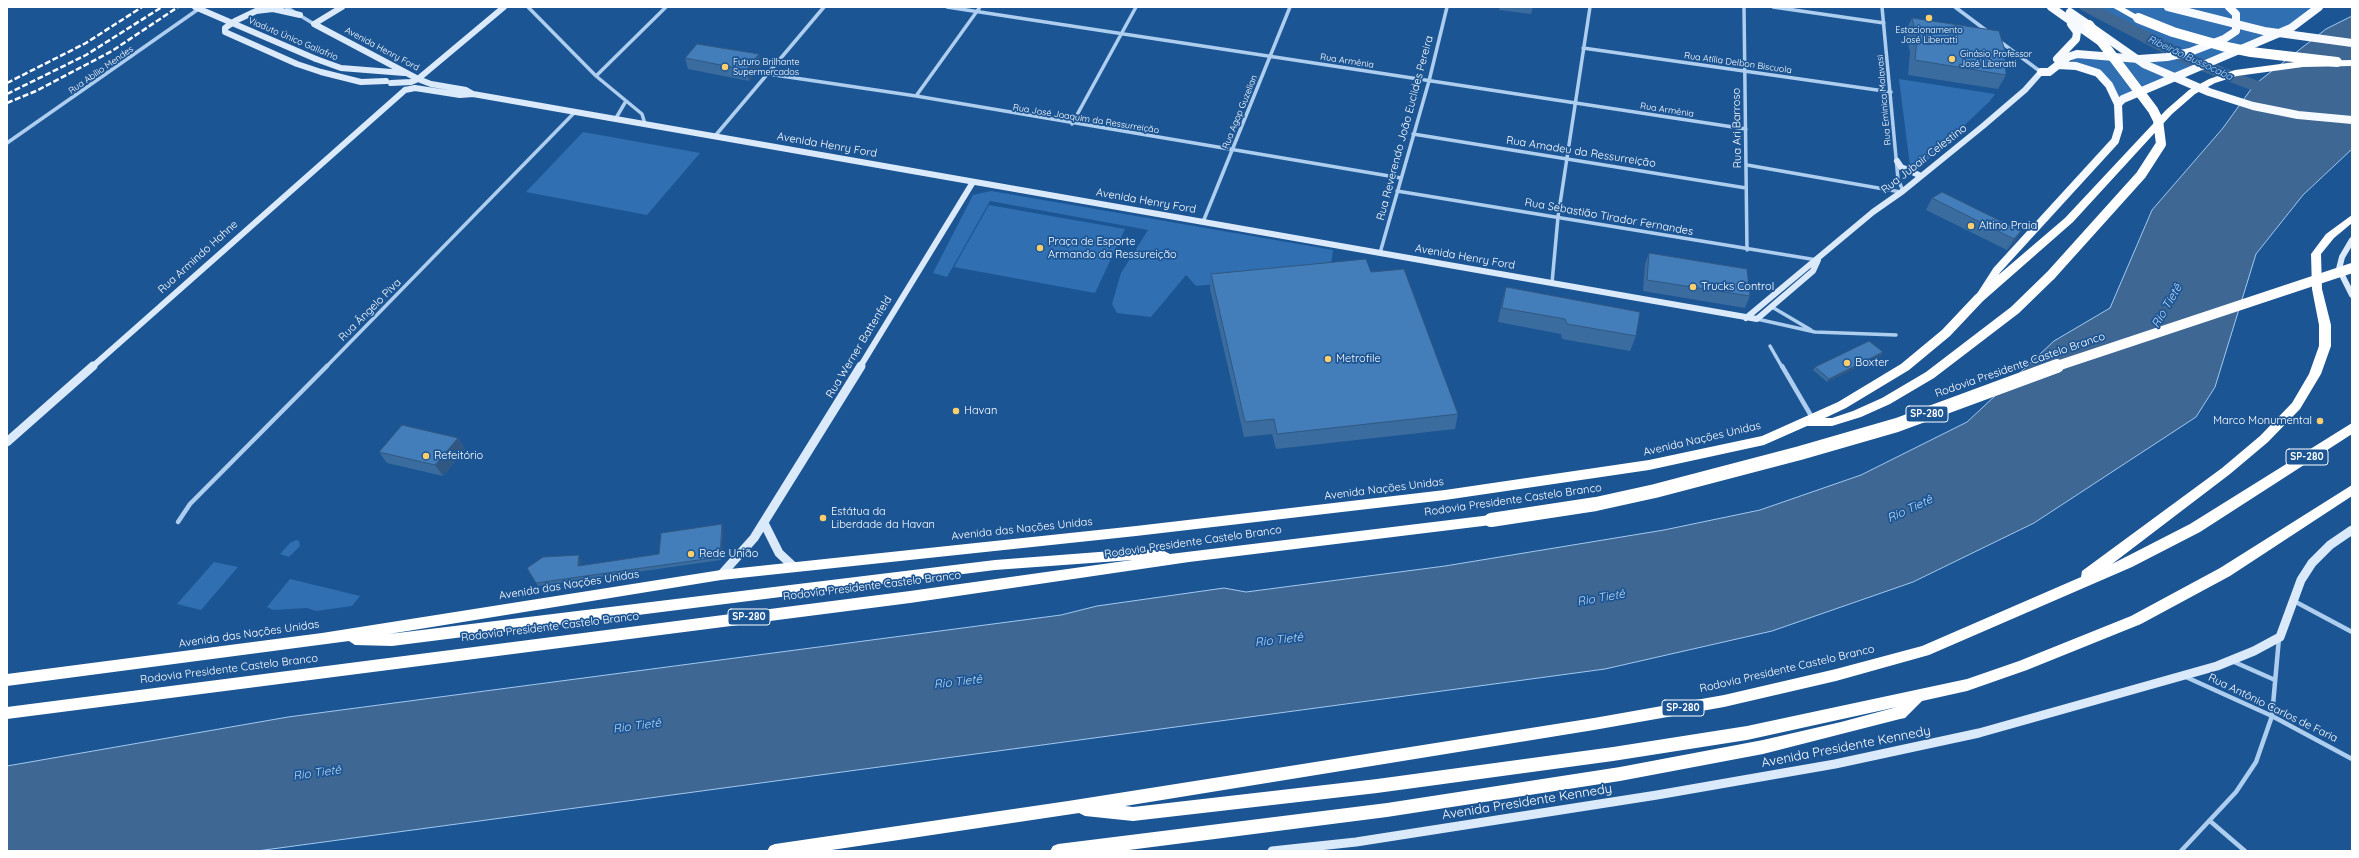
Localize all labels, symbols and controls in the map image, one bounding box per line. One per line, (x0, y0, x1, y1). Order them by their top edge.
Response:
marker: Estacionamento José Liberatti (1924, 13, 1934, 23)
street label: Viaduto Único Gallafrio (246, 15, 340, 63)
street label: Avenida Henry Ford (343, 25, 421, 73)
place label: Estacionamento José Liberatti (1895, 25, 1963, 46)
water label: Ribeirão Bussocaba (2146, 33, 2234, 83)
street label: Rua Reverendo João Euclides Pereira (1374, 34, 1436, 222)
street label: Rua Abílio Mendes (67, 44, 135, 96)
place label: Ginásio Professor José Liberatti (1960, 49, 2032, 70)
street label: Rua Atília Delbon Biscuola (1683, 50, 1793, 76)
street label: Rua Armênia (1319, 51, 1375, 71)
street label: Rua Eminica Malavasi (1875, 54, 1893, 146)
marker: Ginásio Professor José Liberatti (1947, 54, 1957, 64)
place label: Futuro Brilhante Supermercados (733, 57, 800, 78)
marker: Futuro Brilhante Supermercados (720, 62, 730, 72)
street label: Rua Agop Guzelian (1220, 73, 1260, 151)
street label: Rua Ari Barroso (1730, 88, 1744, 168)
street label: Rua Armênia (1639, 100, 1695, 120)
street label: Rua José Joaquim da Ressurreição (1012, 102, 1160, 136)
street label: Rua Jubair Celestino (1879, 121, 1969, 197)
street label: Avenida Henry Ford (776, 130, 878, 160)
street label: Rua Amadeu da Ressurreição (1505, 134, 1657, 170)
street label: Avenida Henry Ford (1095, 186, 1197, 216)
street label: Rua Sebastião Tirador Fernandes (1524, 196, 1694, 238)
street label: Rua Armindo Hahne (155, 218, 241, 296)
place label: Altino Praia (1979, 219, 2037, 233)
marker: Altino Praia (1966, 221, 1976, 231)
place label: Praça de Esporte Armando da Ressureição (1048, 235, 1177, 261)
street label: Avenida Henry Ford (1414, 242, 1516, 272)
marker: Praça de Esporte Armando da Ressureição (1035, 243, 1045, 253)
street label: Rua Ângelo Piva (336, 276, 404, 344)
place label: Trucks Control (1701, 280, 1774, 294)
water label: Rio Tietê (2149, 281, 2185, 331)
marker: Trucks Control (1688, 282, 1698, 292)
street label: Rua Werner Battenfeld (823, 294, 895, 400)
street label: Rodovia Presidente Castelo Branco (1933, 330, 2107, 400)
place label: Metrofile (1336, 352, 1381, 366)
marker: Metrofile (1323, 354, 1333, 364)
place label: Boxter (1855, 356, 1889, 370)
marker: Boxter (1842, 358, 1852, 368)
place label: Havan (964, 404, 997, 418)
marker: Havan (951, 406, 961, 416)
road number: SP-280 (1906, 406, 1948, 422)
place label: Marco Monumental (2213, 414, 2312, 428)
marker: Marco Monumental (2315, 416, 2325, 426)
street label: Avenida Nações Unidas (1642, 419, 1762, 459)
place label: Refeitório (434, 449, 483, 463)
road number: SP-280 (2286, 449, 2328, 465)
marker: Refeitório (421, 451, 431, 461)
street label: Avenida Nações Unidas (1324, 475, 1444, 503)
street label: Rodovia Presidente Castelo Branco (1423, 481, 1603, 519)
water label: Rio Tietê (1885, 492, 1935, 526)
place label: Estátua da Liberdade da Havan (831, 505, 935, 531)
marker: Estátua da Liberdade da Havan (818, 513, 828, 523)
street label: Avenida das Nações Unidas (951, 515, 1093, 543)
street label: Rodovia Presidente Castelo Branco (1103, 523, 1283, 561)
place label: Rede União (699, 547, 758, 561)
marker: Rede União (686, 549, 696, 559)
street label: Avenida das Nações Unidas (498, 567, 640, 603)
street label: Rodovia Presidente Castelo Branco (782, 569, 962, 603)
water label: Rio Tietê (1576, 587, 1626, 609)
road number: SP-280 (728, 609, 770, 625)
street label: Rodovia Presidente Castelo Branco (460, 610, 640, 644)
street label: Avenida das Nações Unidas (178, 618, 320, 650)
water label: Rio Tietê (1254, 630, 1304, 650)
street label: Rodovia Presidente Castelo Branco (1698, 642, 1876, 696)
street label: Rodovia Presidente Castelo Branco (139, 652, 319, 686)
street label: Rua Antônio Carlos de Faria (2206, 671, 2340, 745)
water label: Rio Tietê (933, 672, 983, 692)
road number: SP-280 (1662, 700, 1704, 716)
water label: Rio Tietê (612, 715, 662, 737)
street label: Avenida Presidente Kennedy (1760, 723, 1932, 771)
water label: Rio Tietê (292, 762, 342, 784)
street label: Avenida Presidente Kennedy (1441, 781, 1613, 823)

